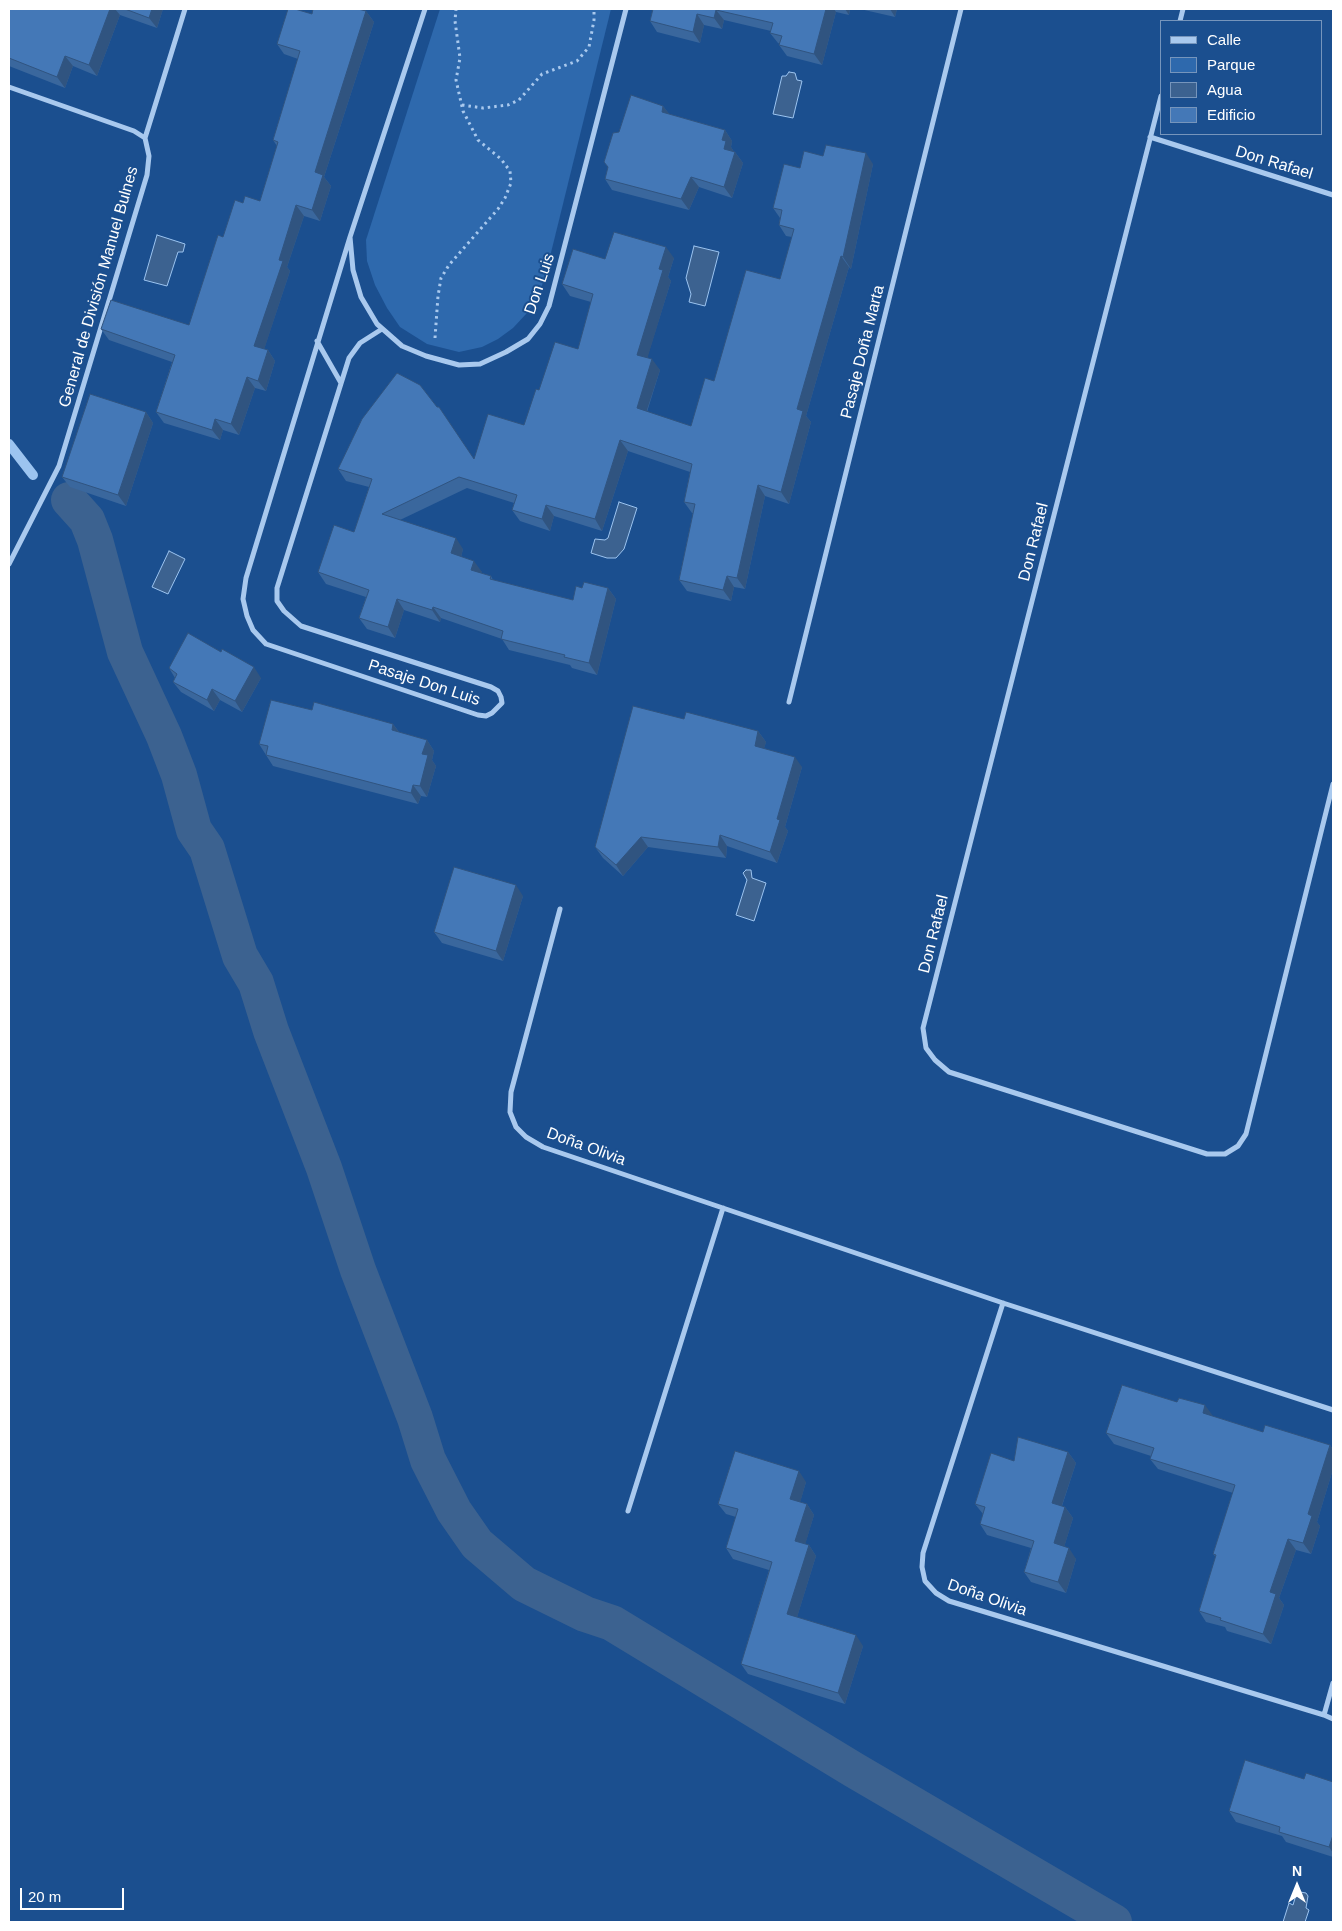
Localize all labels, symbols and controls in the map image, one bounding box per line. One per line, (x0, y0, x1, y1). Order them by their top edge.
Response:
legend (1160, 20, 1322, 135)
text: Calle (1207, 31, 1241, 48)
text: Parque (1207, 56, 1255, 73)
text: Agua (1207, 81, 1242, 98)
text: Edificio (1207, 106, 1255, 123)
street label: Don Rafael (1233, 142, 1315, 184)
street label: General de División Manuel Bulnes (55, 164, 143, 410)
street label: Don Luis (521, 251, 559, 317)
street label: Pasaje Doña Marta (837, 283, 889, 421)
street label: Don Rafael (1015, 501, 1053, 583)
street label: Pasaje Don Luis (366, 656, 482, 710)
street label: Don Rafael (915, 893, 953, 975)
street label: Doña Olivia (544, 1124, 628, 1170)
street label: Doña Olivia (945, 1575, 1029, 1621)
north arrow (1272, 1861, 1322, 1911)
text: N (1292, 1863, 1302, 1879)
scale bar (22, 1878, 126, 1910)
text: 20 m (28, 1888, 61, 1905)

